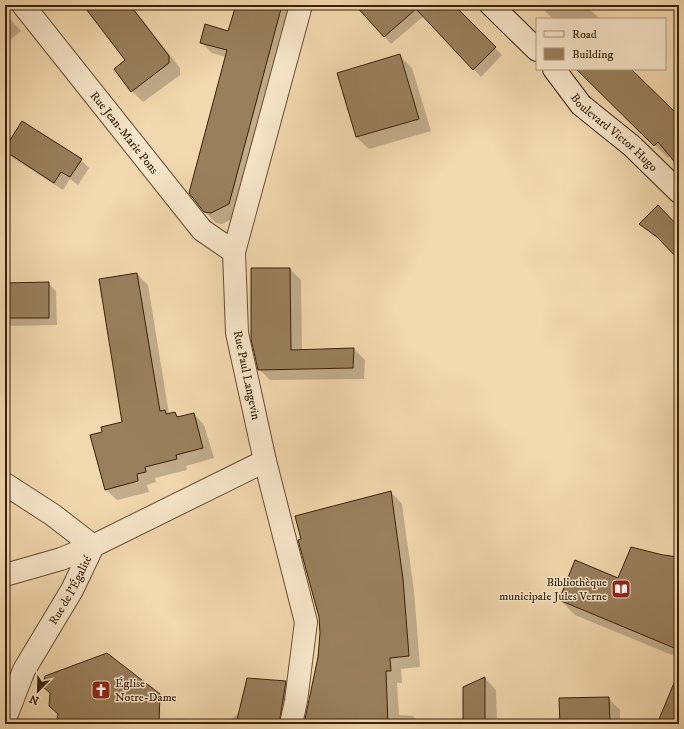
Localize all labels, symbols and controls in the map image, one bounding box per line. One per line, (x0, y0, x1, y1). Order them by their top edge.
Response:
legend (536, 18, 666, 70)
text: Road (572, 27, 597, 42)
text: Building (572, 47, 613, 62)
street label: Rue Jean-Marie Pons (87, 89, 161, 177)
street label: Boulevard Victor Hugo (567, 91, 661, 175)
street label: Rue Paul Langevin (230, 329, 263, 422)
street label: Rue de l'Égalité (46, 553, 95, 628)
place label: Bibliothèque municipale Jules Verne (499, 575, 607, 604)
library icon: Bibliothèque municipale Jules Verne (610, 578, 632, 600)
north arrow (18, 671, 58, 711)
place label: Église Notre-Dame (115, 676, 177, 705)
church icon: Église Notre-Dame (90, 679, 112, 701)
text: N (28, 691, 41, 707)

